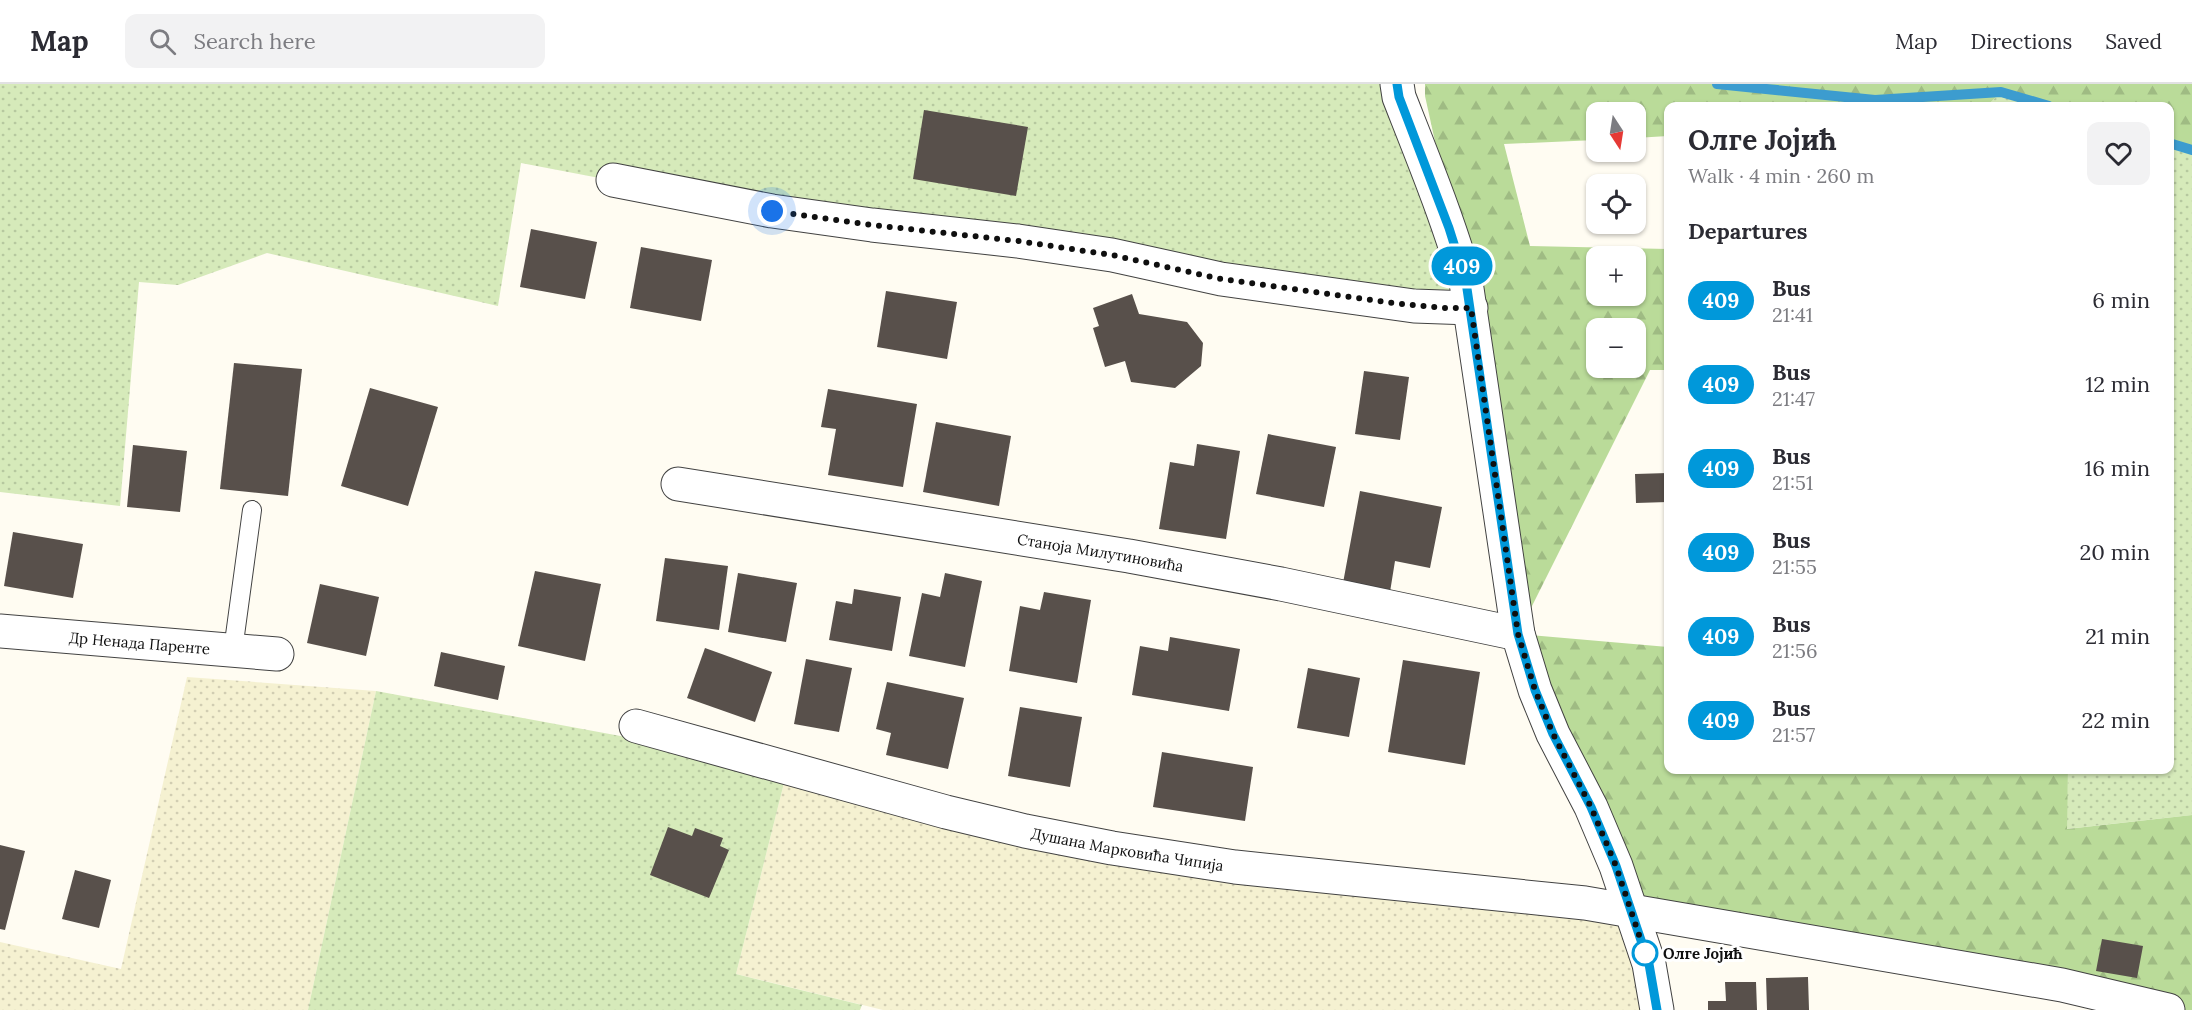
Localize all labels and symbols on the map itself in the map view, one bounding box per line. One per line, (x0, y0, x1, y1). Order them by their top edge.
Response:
north arrow (1586, 102, 1646, 162)
your location (757, 196, 787, 226)
line badge: 409 (1428, 246, 1496, 285)
street label: Станоја Милутиновића (1016, 529, 1185, 575)
street label: Др Ненада Паренте (68, 627, 211, 658)
street label: Душана Марковића Чипија (1030, 823, 1225, 875)
marker: Олге Јојић (1632, 940, 1658, 966)
place label: Олге Јојић (1663, 944, 1743, 963)

